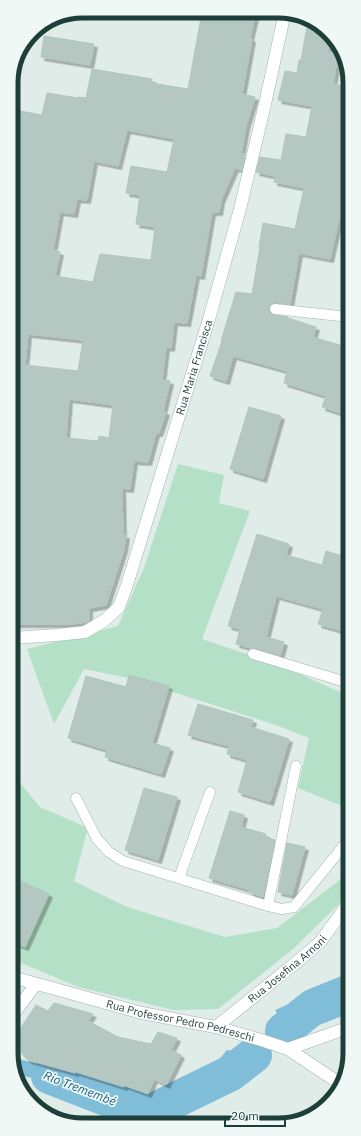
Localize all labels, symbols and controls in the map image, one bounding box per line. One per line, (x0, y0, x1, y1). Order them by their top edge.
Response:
street label: Rua Maria Francisca (173, 318, 215, 417)
street label: Rua Josefina Arnoni (245, 932, 330, 1006)
street label: Rua Professor Pedro Pedreschi (105, 996, 256, 1045)
water label: Rio Tremembé (42, 1067, 118, 1109)
scale bar (225, 1102, 285, 1128)
text: 20 m (231, 1108, 259, 1123)

